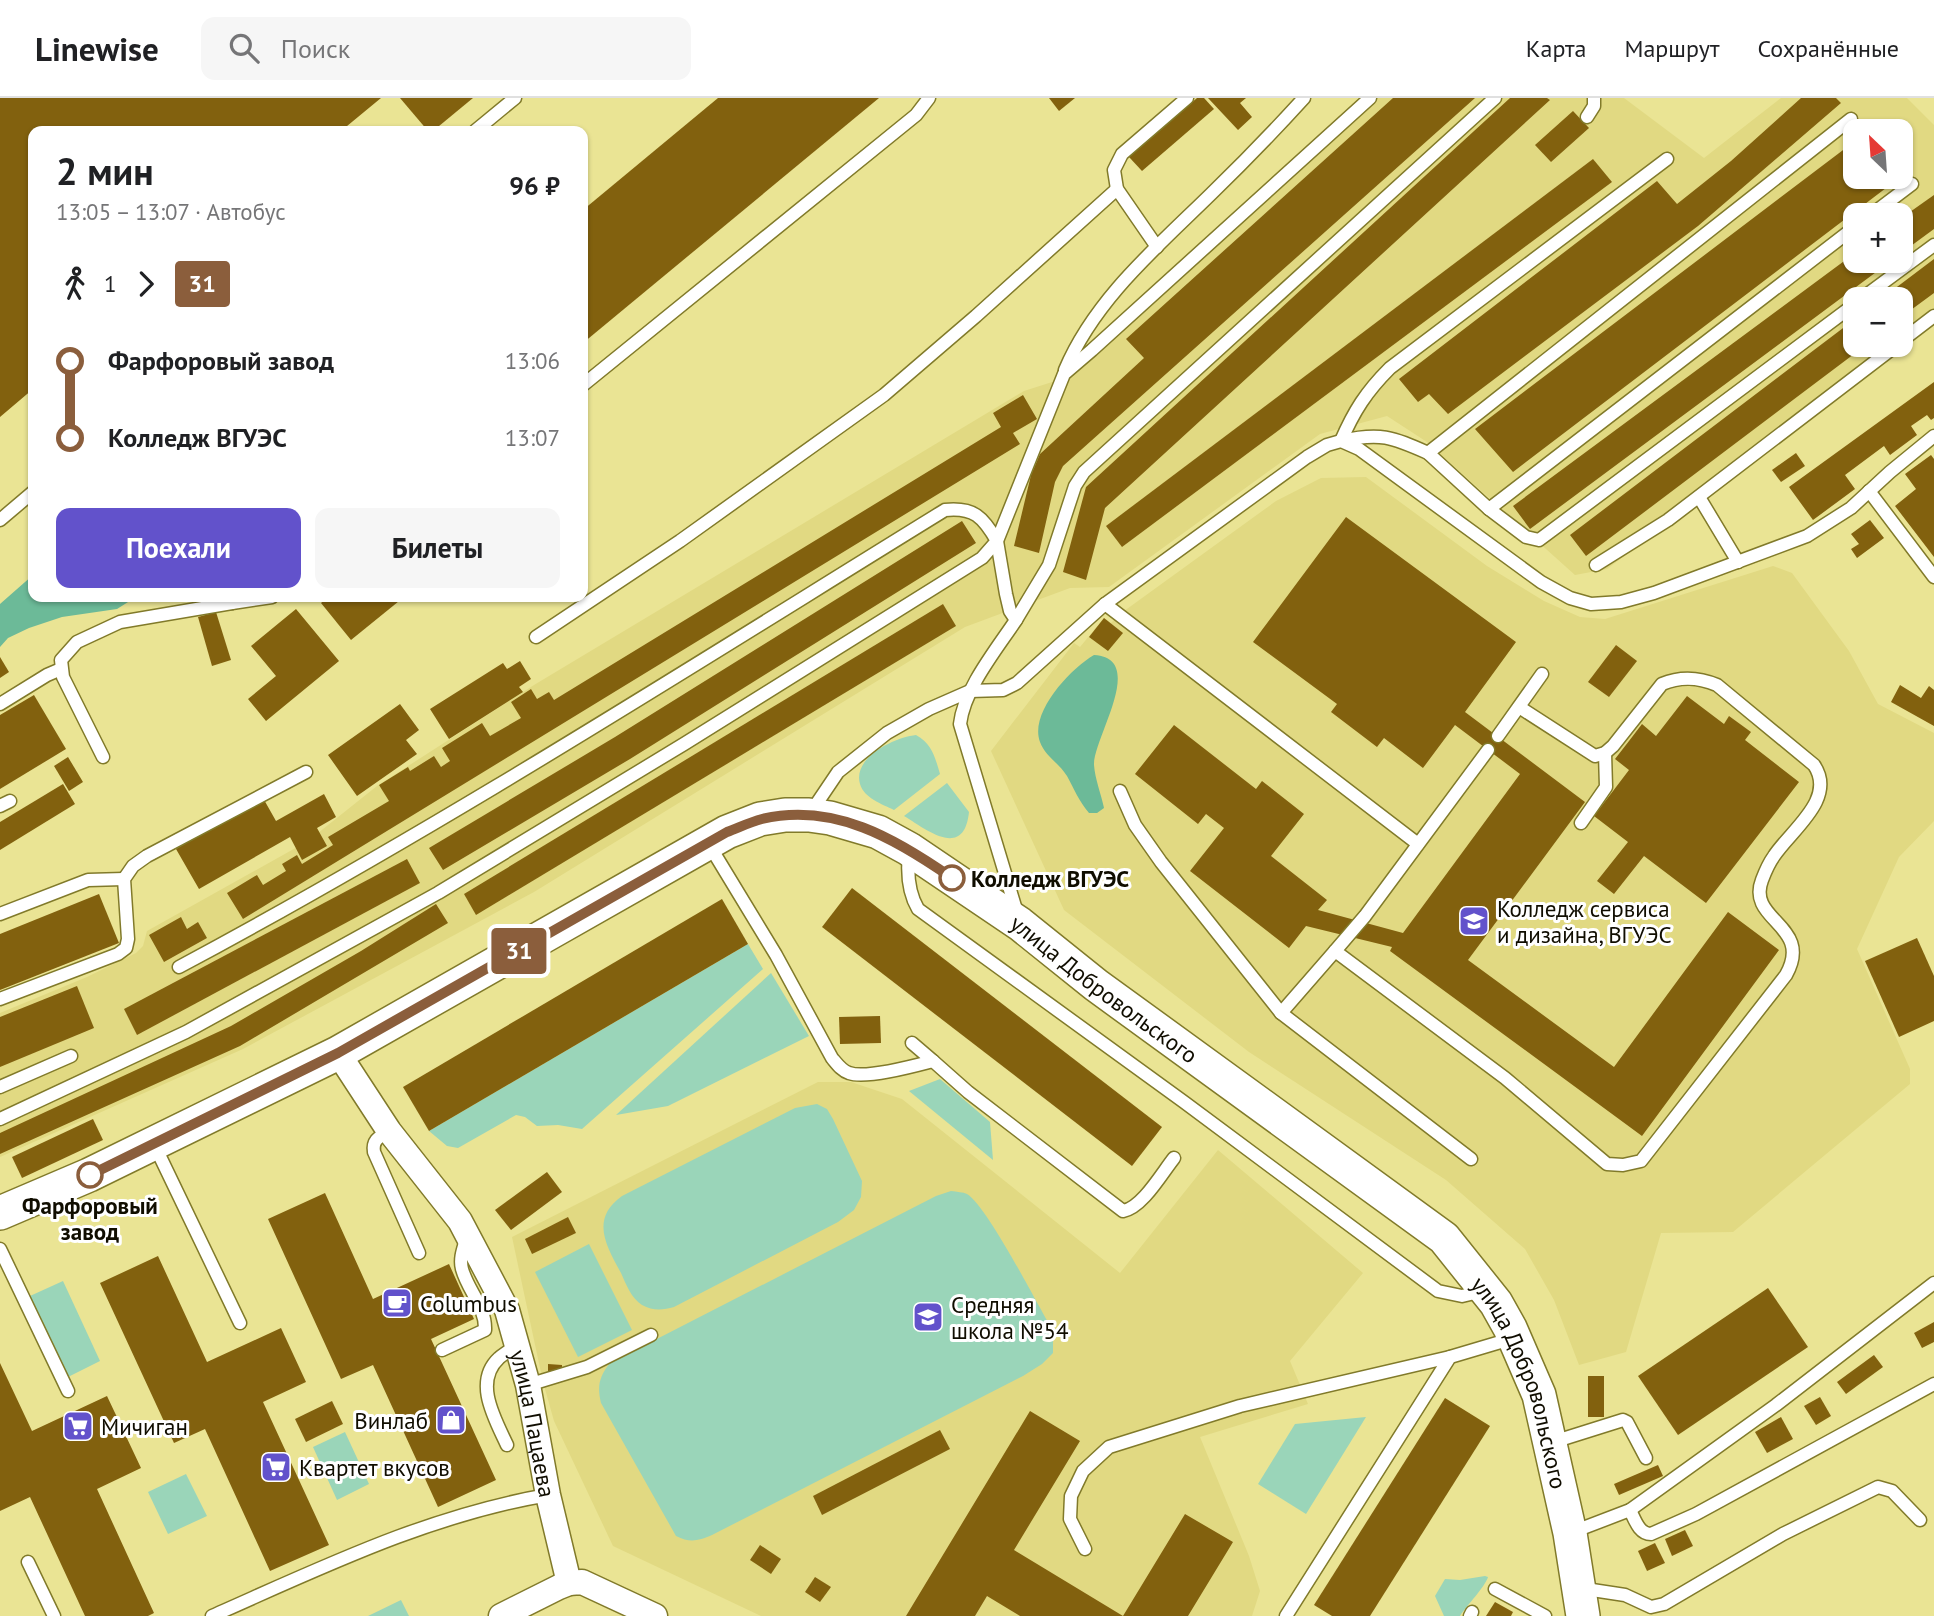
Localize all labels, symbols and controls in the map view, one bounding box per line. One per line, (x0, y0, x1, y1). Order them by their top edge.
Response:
search box (201, 17, 691, 80)
text: Linewise (35, 27, 159, 70)
icon: search (225, 29, 263, 67)
text: Поиск (281, 32, 350, 65)
text: Карта (1526, 33, 1586, 64)
text: Маршрут (1624, 33, 1719, 64)
text: Сохранённые (1757, 33, 1899, 64)
north arrow (1843, 119, 1913, 189)
map controls (1843, 119, 1913, 357)
text: 2 мин (56, 146, 154, 195)
text: 96 ₽ (509, 169, 560, 202)
text: 13:05 – 13:07 · Автобус (56, 197, 286, 226)
button: + (1843, 203, 1913, 273)
icon: walk (56, 265, 94, 303)
icon: forward (127, 265, 165, 303)
text: 31 (189, 268, 216, 299)
text: 1 (104, 269, 117, 298)
button: − (1843, 287, 1913, 357)
text: Фарфоровый завод (108, 344, 334, 377)
text: 13:06 (505, 346, 560, 375)
text: Колледж ВГУЭС (108, 421, 287, 454)
text: 13:07 (505, 423, 560, 452)
button: Поехали (56, 508, 301, 588)
button: Билеты (315, 508, 560, 588)
place label: Колледж ВГУЭС (971, 864, 1129, 893)
marker: Колледж ВГУЭС (939, 865, 965, 891)
place label: Колледж сервиса и дизайна, ВГУЭС (1497, 894, 1672, 949)
school or university icon: Колледж сервиса и дизайна, ВГУЭС (1457, 904, 1491, 938)
street label: улица Добровольского (1005, 908, 1204, 1069)
line badge: 31 (488, 928, 550, 974)
text: 31 (505, 935, 533, 966)
marker: Фарфоровый завод (77, 1162, 103, 1188)
place label: Фарфоровый завод (22, 1191, 158, 1246)
street label: улица Добровольского (1465, 1270, 1574, 1491)
cafe icon: Columbus (380, 1286, 414, 1320)
place label: Columbus (420, 1289, 517, 1318)
place label: Средняя школа №54 (951, 1290, 1069, 1345)
school or university icon: Средняя школа №54 (911, 1300, 945, 1334)
street label: улица Пацаева (504, 1346, 563, 1499)
shop icon: Винлаб (434, 1403, 468, 1437)
place label: Винлаб (354, 1406, 428, 1435)
supermarket icon: Мичиган (61, 1409, 95, 1443)
place label: Мичиган (101, 1412, 188, 1441)
supermarket icon: Квартет вкусов (259, 1450, 293, 1484)
place label: Квартет вкусов (299, 1453, 450, 1482)

